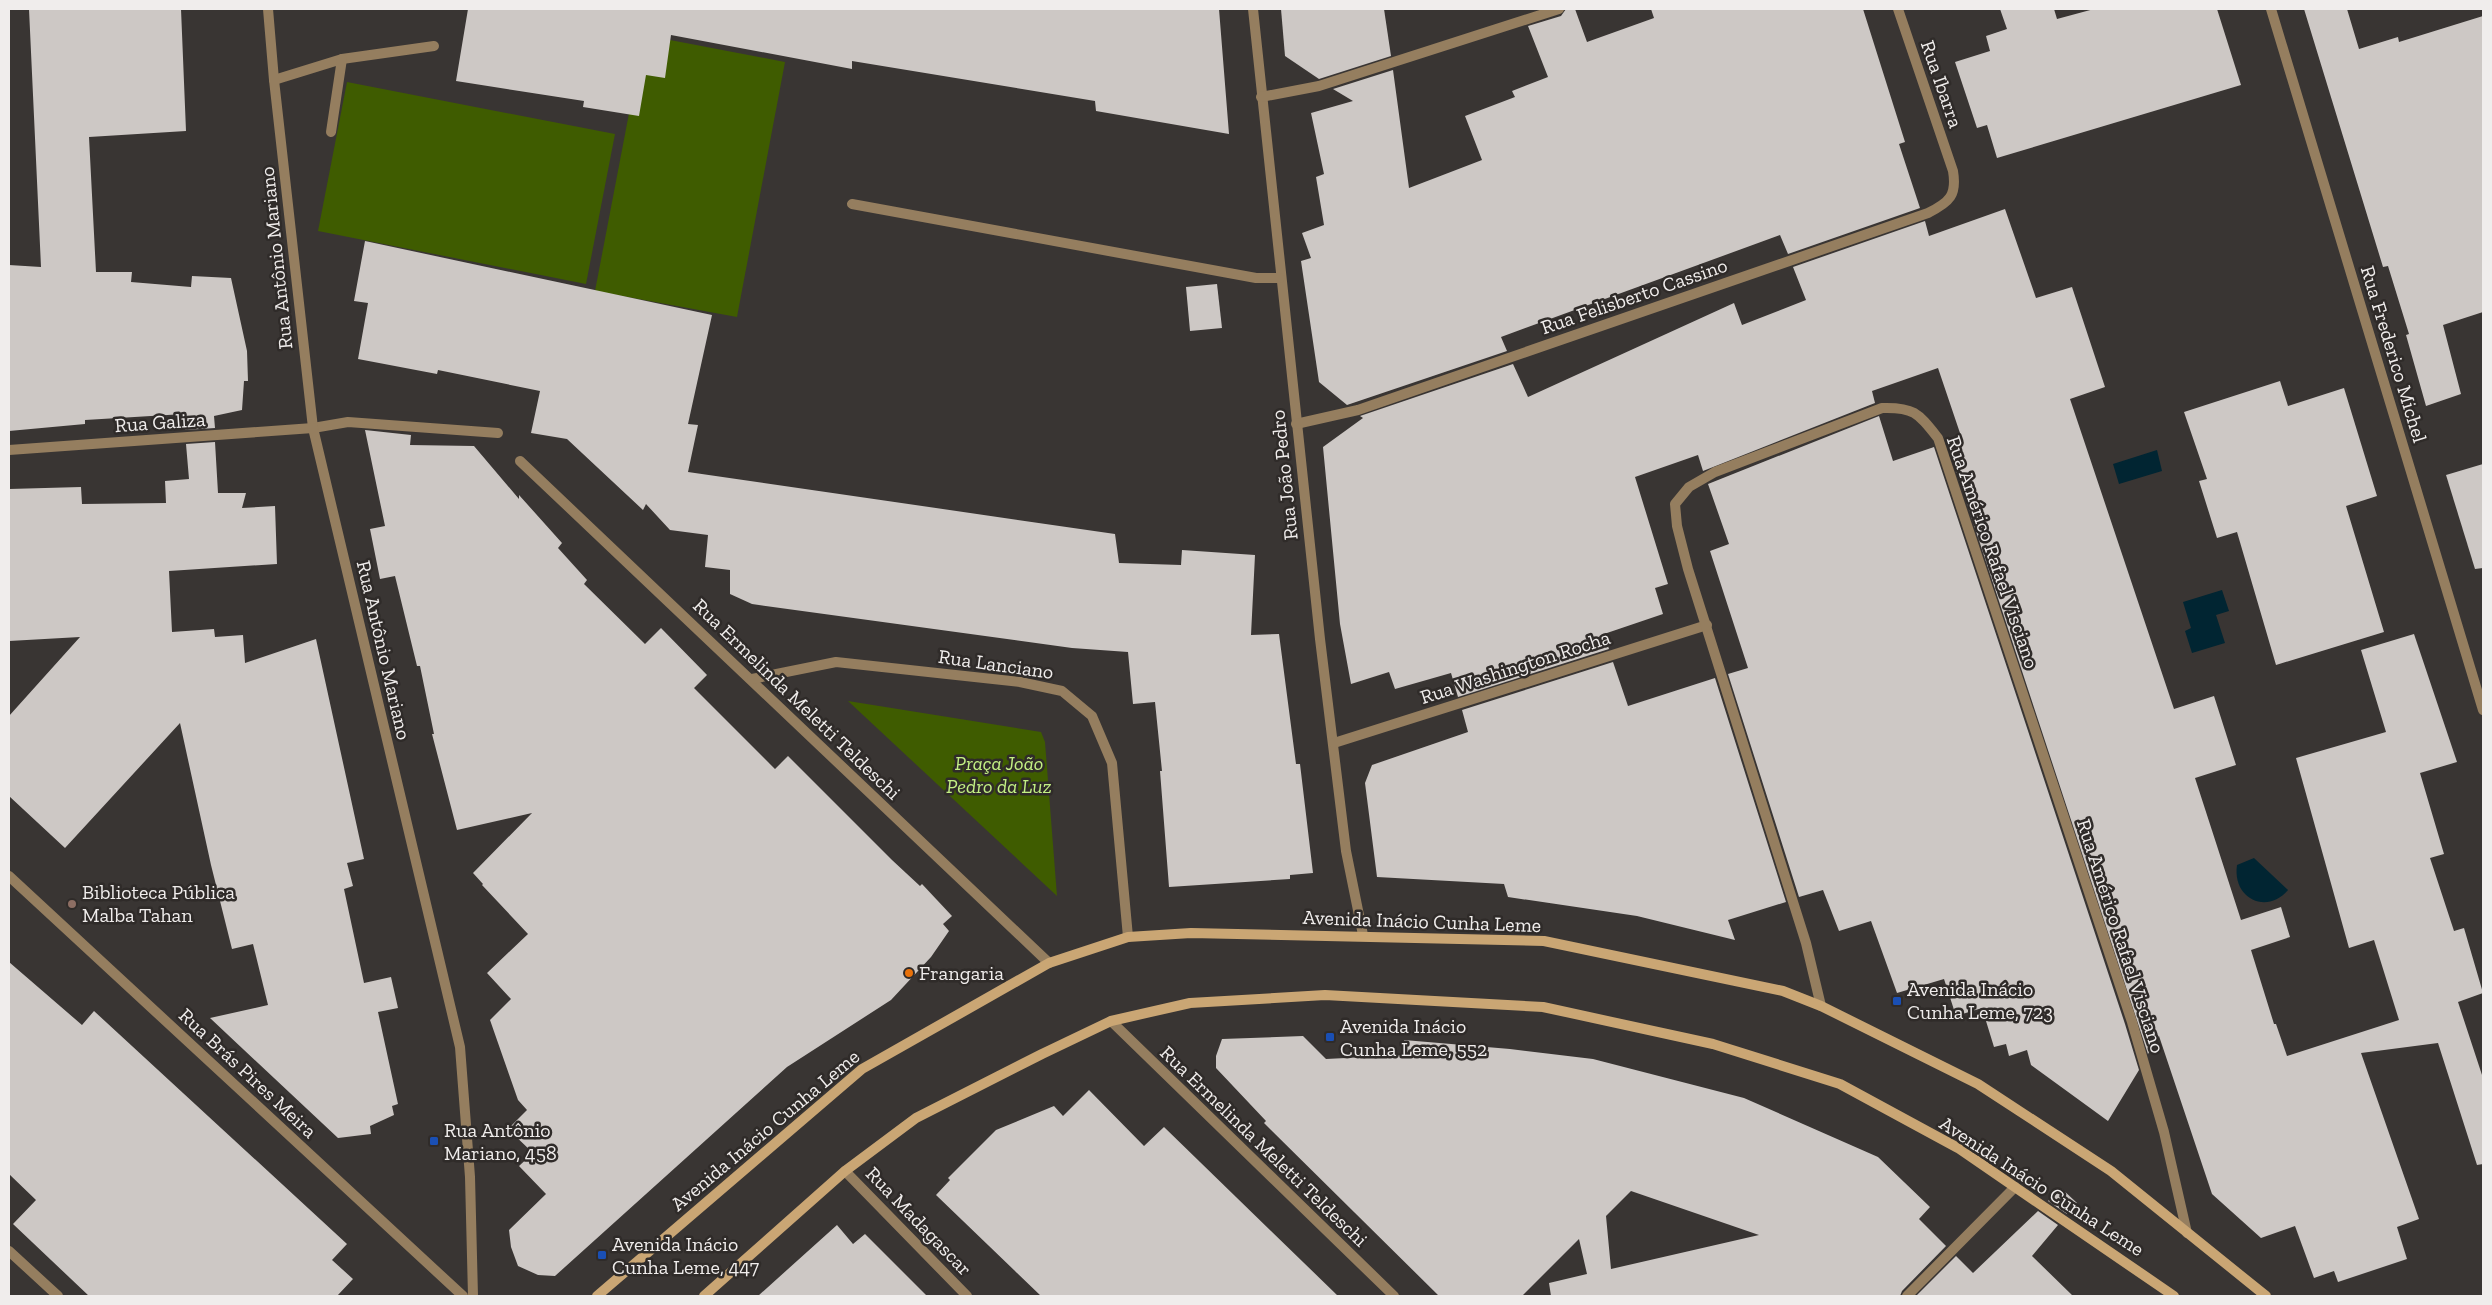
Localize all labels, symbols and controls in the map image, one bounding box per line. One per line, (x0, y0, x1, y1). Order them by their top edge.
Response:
street label: Rua Ibarra (1916, 37, 1968, 131)
street label: Rua Antônio Mariano (254, 165, 298, 351)
street label: Rua Felisberto Cassino (1538, 253, 1730, 339)
street label: Rua Frederico Michel (2356, 263, 2432, 445)
street label: Rua Galiza (114, 407, 207, 437)
street label: Rua João Pedro (1265, 409, 1303, 541)
street label: Rua Américo Rafael Visciano (1942, 432, 2044, 672)
street label: Rua Antônio Mariano (352, 558, 416, 742)
street label: Rua Ermelinda Meletti Teldeschi (688, 593, 906, 805)
street label: Rua Washington Rocha (1417, 625, 1614, 709)
street label: Rua Lanciano (937, 644, 1055, 684)
park label: Praça João Pedro da Luz (946, 751, 1052, 798)
street label: Rua Américo Rafael Visciano (2072, 816, 2170, 1056)
place label: Biblioteca Pública Malba Tahan (82, 880, 235, 927)
marker: Biblioteca Pública Malba Tahan (66, 898, 78, 910)
street label: Avenida Inácio Cunha Leme (1302, 905, 1542, 937)
place label: Frangaria (919, 961, 1004, 985)
marker: Frangaria (903, 967, 915, 979)
place label: Avenida Inácio Cunha Leme, 723 (1907, 977, 2053, 1024)
marker: Avenida Inácio Cunha Leme, 723 (1891, 995, 1903, 1007)
street label: Rua Brás Pires Meira (174, 1003, 322, 1143)
place label: Avenida Inácio Cunha Leme, 552 (1340, 1014, 1487, 1061)
marker: Avenida Inácio Cunha Leme, 552 (1324, 1031, 1336, 1043)
street label: Rua Ermelinda Meletti Teldeschi (1155, 1040, 1373, 1252)
street label: Avenida Inácio Cunha Leme (666, 1044, 864, 1216)
street label: Avenida Inácio Cunha Leme (1935, 1111, 2149, 1261)
place label: Rua Antônio Mariano, 458 (444, 1118, 557, 1165)
marker: Rua Antônio Mariano, 458 (428, 1135, 440, 1147)
street label: Rua Madagascar (861, 1162, 977, 1280)
place label: Avenida Inácio Cunha Leme, 447 (612, 1232, 760, 1279)
marker: Avenida Inácio Cunha Leme, 447 (596, 1249, 608, 1261)

